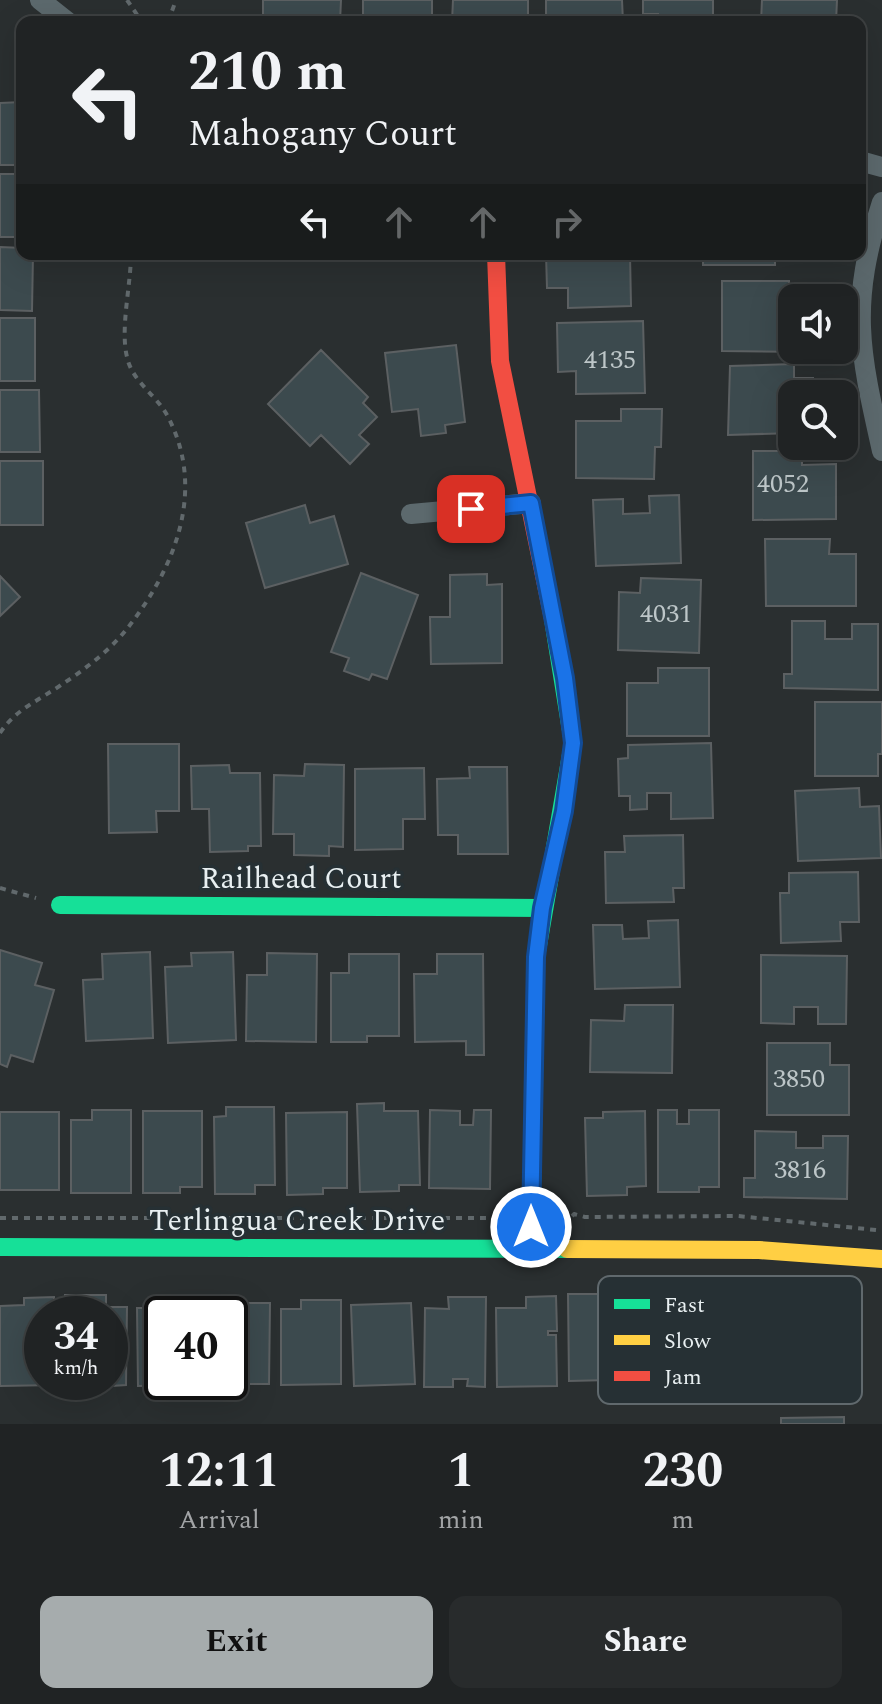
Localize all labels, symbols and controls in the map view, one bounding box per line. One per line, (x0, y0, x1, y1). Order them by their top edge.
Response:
text: 210 m (188, 30, 347, 115)
icon: left (56, 48, 160, 152)
text: Mahogany Court (188, 107, 457, 162)
icon: left (293, 200, 337, 244)
icon: ahead (377, 200, 421, 244)
icon: ahead (461, 200, 505, 244)
icon: right (545, 200, 589, 244)
map controls (778, 284, 858, 460)
button: sound (778, 284, 858, 364)
house number: 4135 (584, 340, 636, 380)
button: search (778, 380, 858, 460)
house number: 4052 (757, 464, 809, 504)
pin (437, 475, 505, 543)
icon: arrive (449, 487, 493, 531)
house number: 4031 (640, 594, 692, 634)
street label: Railhead Court (200, 856, 402, 902)
house number: 3850 (773, 1059, 825, 1099)
house number: 3816 (774, 1150, 826, 1190)
position arrow (489, 1185, 573, 1269)
street label: Terlingua Creek Drive (149, 1198, 445, 1244)
legend (598, 1276, 862, 1404)
text: Fast (664, 1289, 705, 1322)
speed limit sign: 40 (144, 1296, 248, 1400)
text: 34 (54, 1307, 98, 1368)
text: Slow (664, 1325, 712, 1358)
text: km/h (54, 1353, 99, 1383)
text: Jam (664, 1361, 702, 1394)
text: 12:11 (159, 1435, 279, 1508)
text: 1 (447, 1435, 474, 1508)
text: 230 (642, 1435, 723, 1508)
text: Arrival (179, 1500, 260, 1540)
text: min (438, 1500, 484, 1540)
text: m (672, 1500, 694, 1540)
button: Exit (40, 1596, 433, 1688)
button: Share (449, 1596, 842, 1688)

